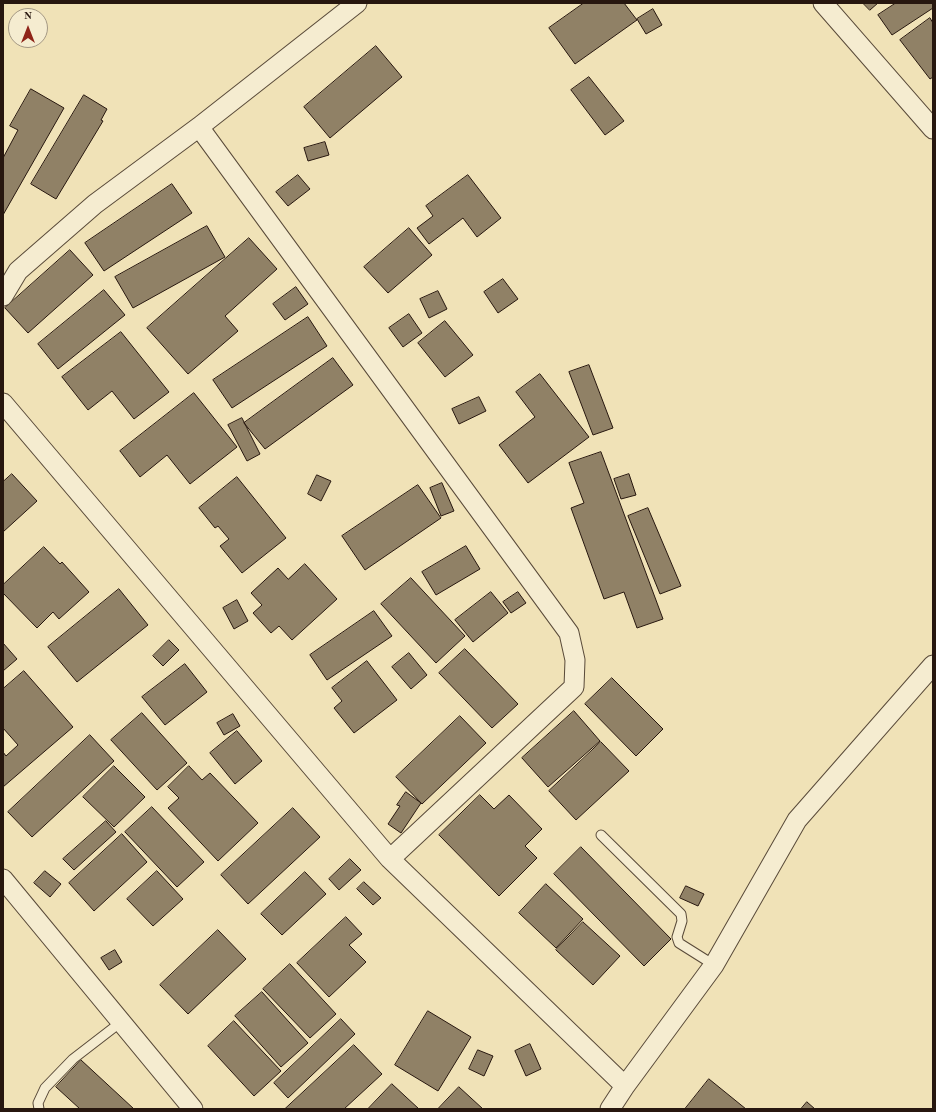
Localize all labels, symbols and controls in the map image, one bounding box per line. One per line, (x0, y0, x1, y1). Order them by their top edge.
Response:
north arrow (8, 8, 48, 48)
text: N (24, 11, 32, 22)

